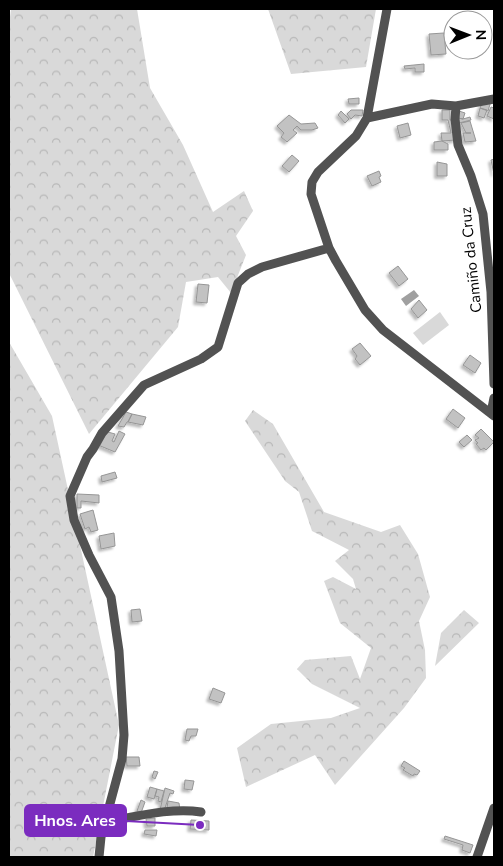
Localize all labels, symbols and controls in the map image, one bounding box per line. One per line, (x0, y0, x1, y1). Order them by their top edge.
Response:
north arrow (443, 10, 493, 60)
text: N (471, 29, 490, 40)
street label: Camiño da Cruz (455, 206, 486, 314)
callout: Hnos. Ares (25, 805, 126, 836)
text: Hnos. Ares (34, 810, 116, 832)

